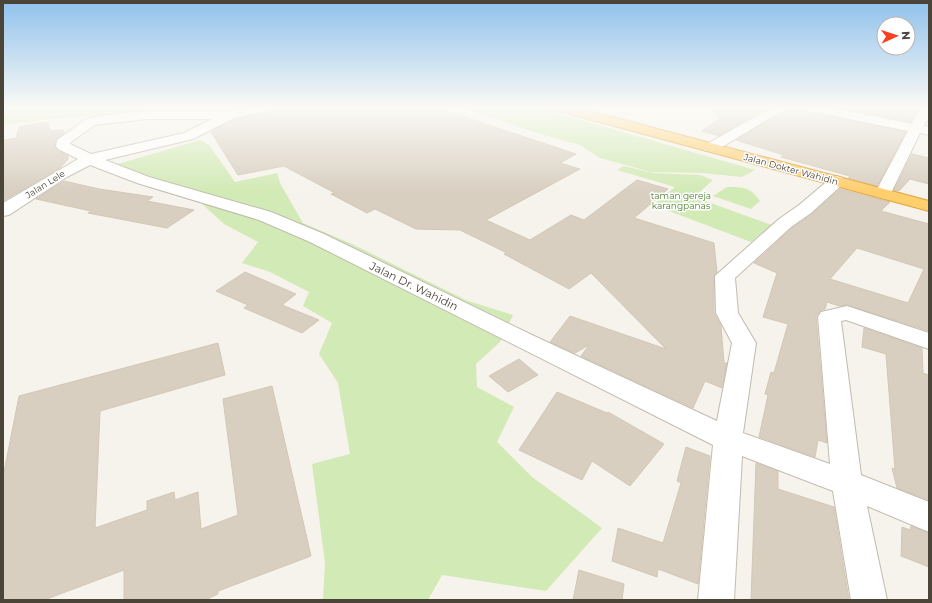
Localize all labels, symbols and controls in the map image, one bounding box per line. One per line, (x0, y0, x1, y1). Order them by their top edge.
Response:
north arrow (876, 16, 916, 56)
text: N (899, 31, 913, 40)
street label: Jalan Dokter Wahidin (742, 151, 839, 187)
street label: Jalan Lele (22, 167, 67, 201)
park label: taman gereja karangpanas (651, 190, 711, 211)
street label: Jalan Dr. Wahidin (367, 258, 461, 313)

